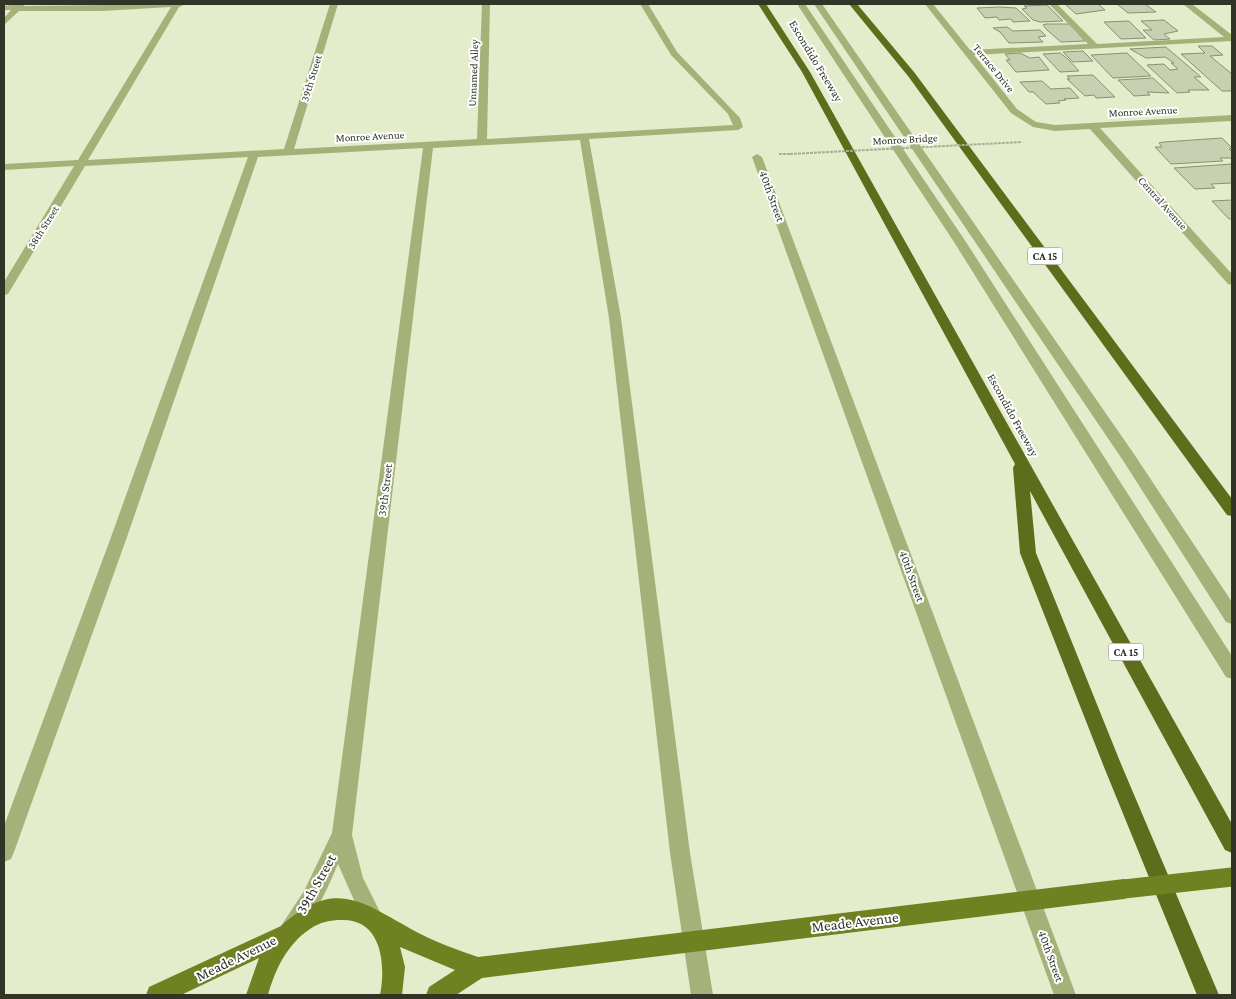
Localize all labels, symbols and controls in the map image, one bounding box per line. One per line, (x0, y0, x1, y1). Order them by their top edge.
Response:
street label: Escondido Freeway (786, 18, 846, 105)
street label: Unnamed Alley (466, 38, 481, 107)
street label: Terrace Drive (971, 42, 1017, 95)
street label: 39th Street (298, 53, 324, 103)
street label: Monroe Avenue (1108, 103, 1178, 119)
street label: Monroe Avenue (335, 128, 405, 144)
street label: Monroe Bridge (872, 131, 938, 148)
street label: 40th Street (756, 168, 788, 225)
street label: Central Avenue (1136, 174, 1190, 232)
street label: 38th Street (25, 203, 61, 251)
road number: CA 15 (1028, 248, 1062, 264)
street label: Escondido Freeway (984, 371, 1042, 459)
street label: 39th Street (375, 462, 395, 517)
street label: 40th Street (896, 548, 928, 605)
road number: CA 15 (1108, 644, 1144, 660)
street label: 39th Street (293, 851, 339, 917)
street label: Meade Avenue (811, 909, 900, 935)
street label: 40th Street (1035, 928, 1067, 985)
street label: Meade Avenue (193, 931, 279, 984)

